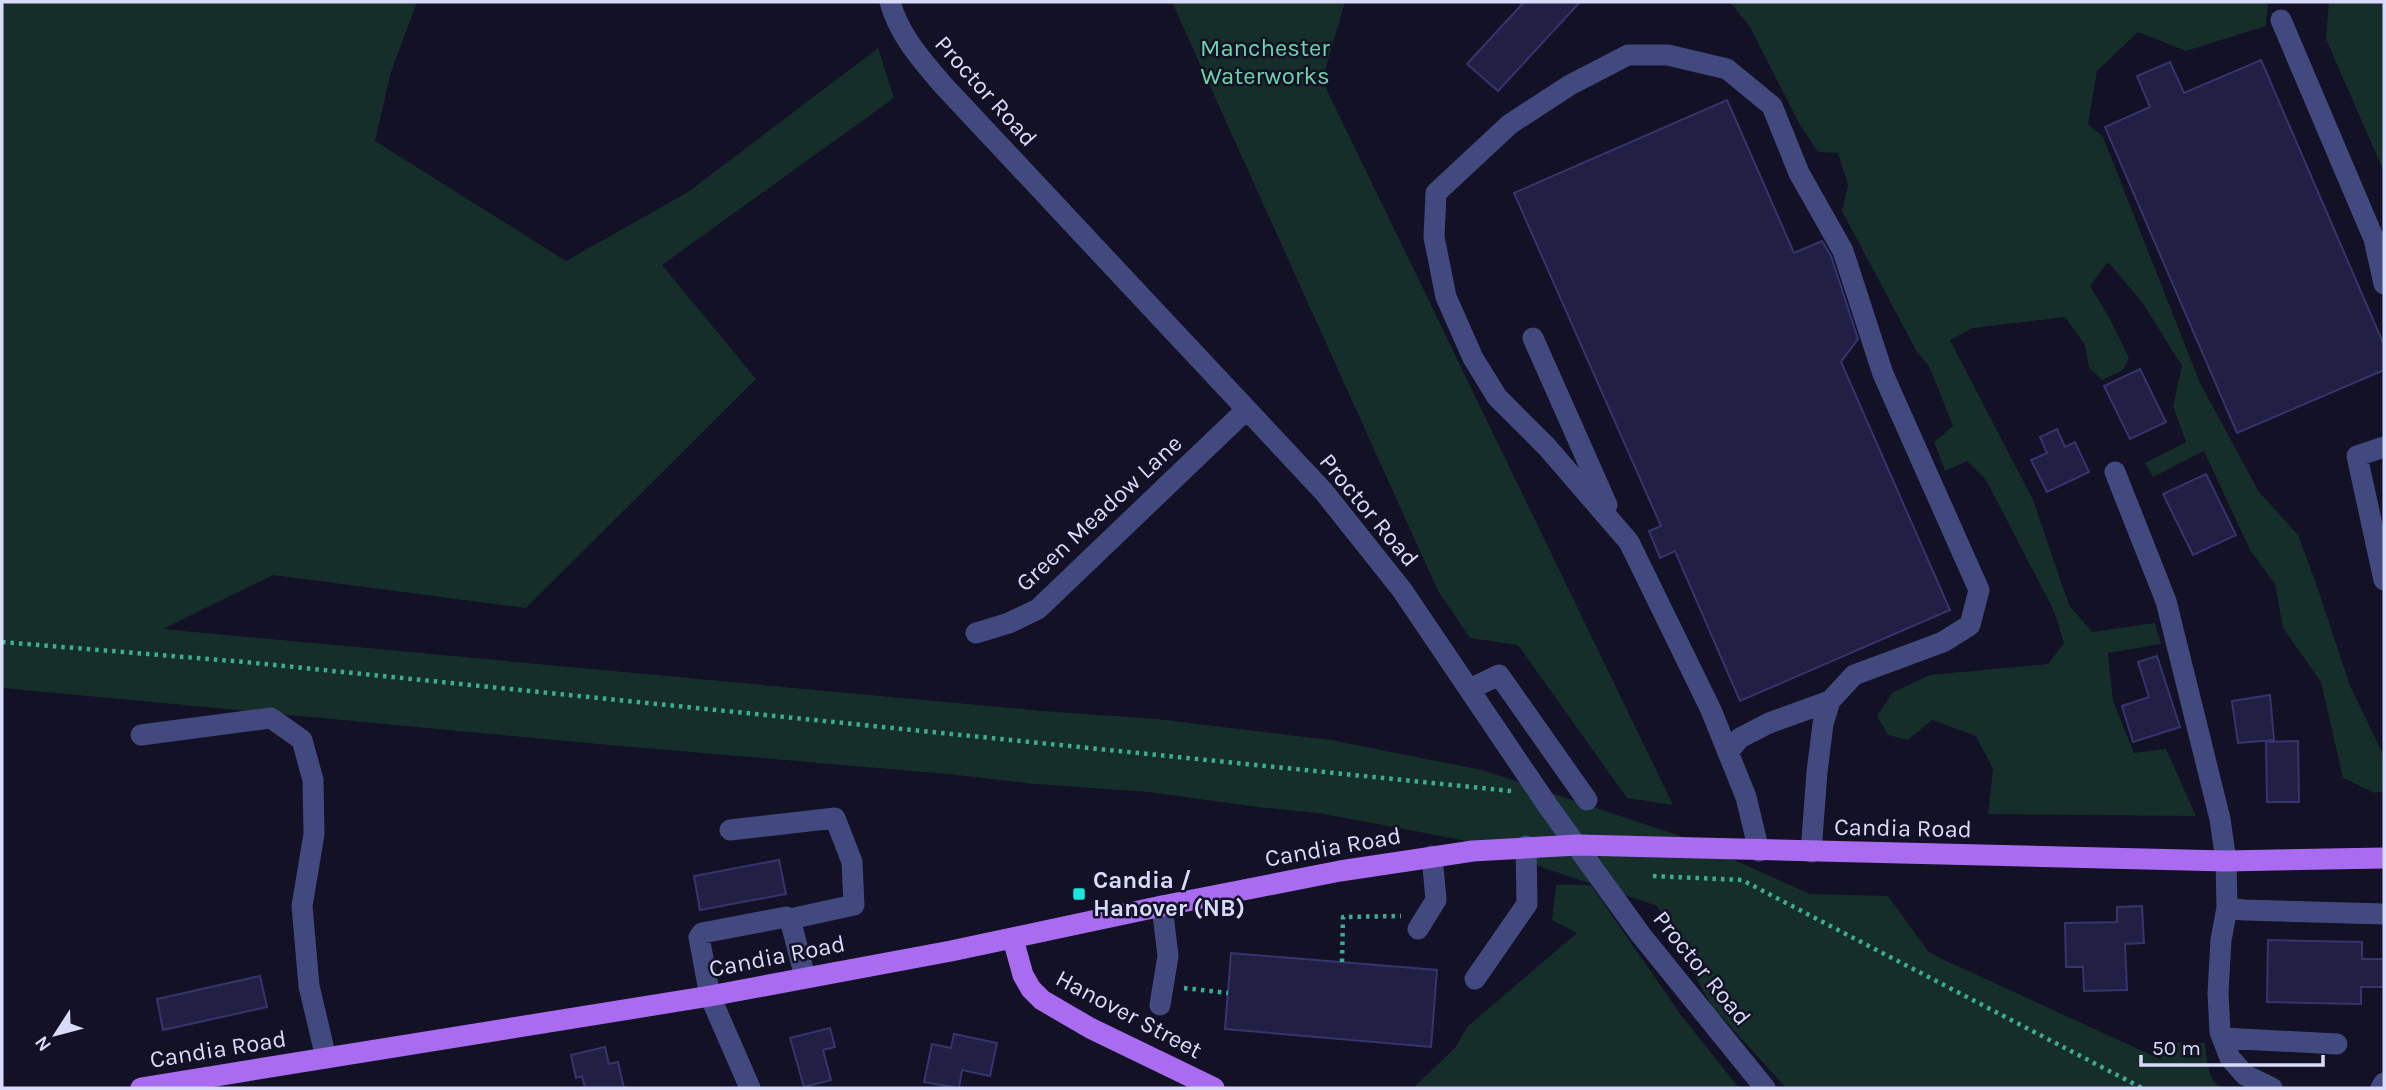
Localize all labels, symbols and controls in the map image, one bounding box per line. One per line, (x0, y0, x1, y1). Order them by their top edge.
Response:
street label: Proctor Road (929, 30, 1043, 152)
park label: Manchester Waterworks (1200, 34, 1330, 90)
street label: Green Meadow Lane (1010, 429, 1188, 597)
street label: Proctor Road (1314, 448, 1424, 572)
street label: Candia Road (1834, 813, 1972, 843)
street label: Candia Road (1263, 821, 1403, 873)
place label: Candia / Hanover (NB) (1093, 866, 1245, 922)
marker: Candia / Hanover (NB) (1071, 886, 1087, 902)
street label: Proctor Road (1647, 905, 1757, 1031)
street label: Candia Road (707, 929, 847, 983)
street label: Hanover Street (1051, 964, 1207, 1064)
north arrow (21, 999, 91, 1069)
street label: Candia Road (148, 1024, 288, 1074)
scale bar (2141, 1024, 2323, 1068)
text: N (30, 1031, 56, 1055)
text: 50 m (2152, 1036, 2201, 1060)

